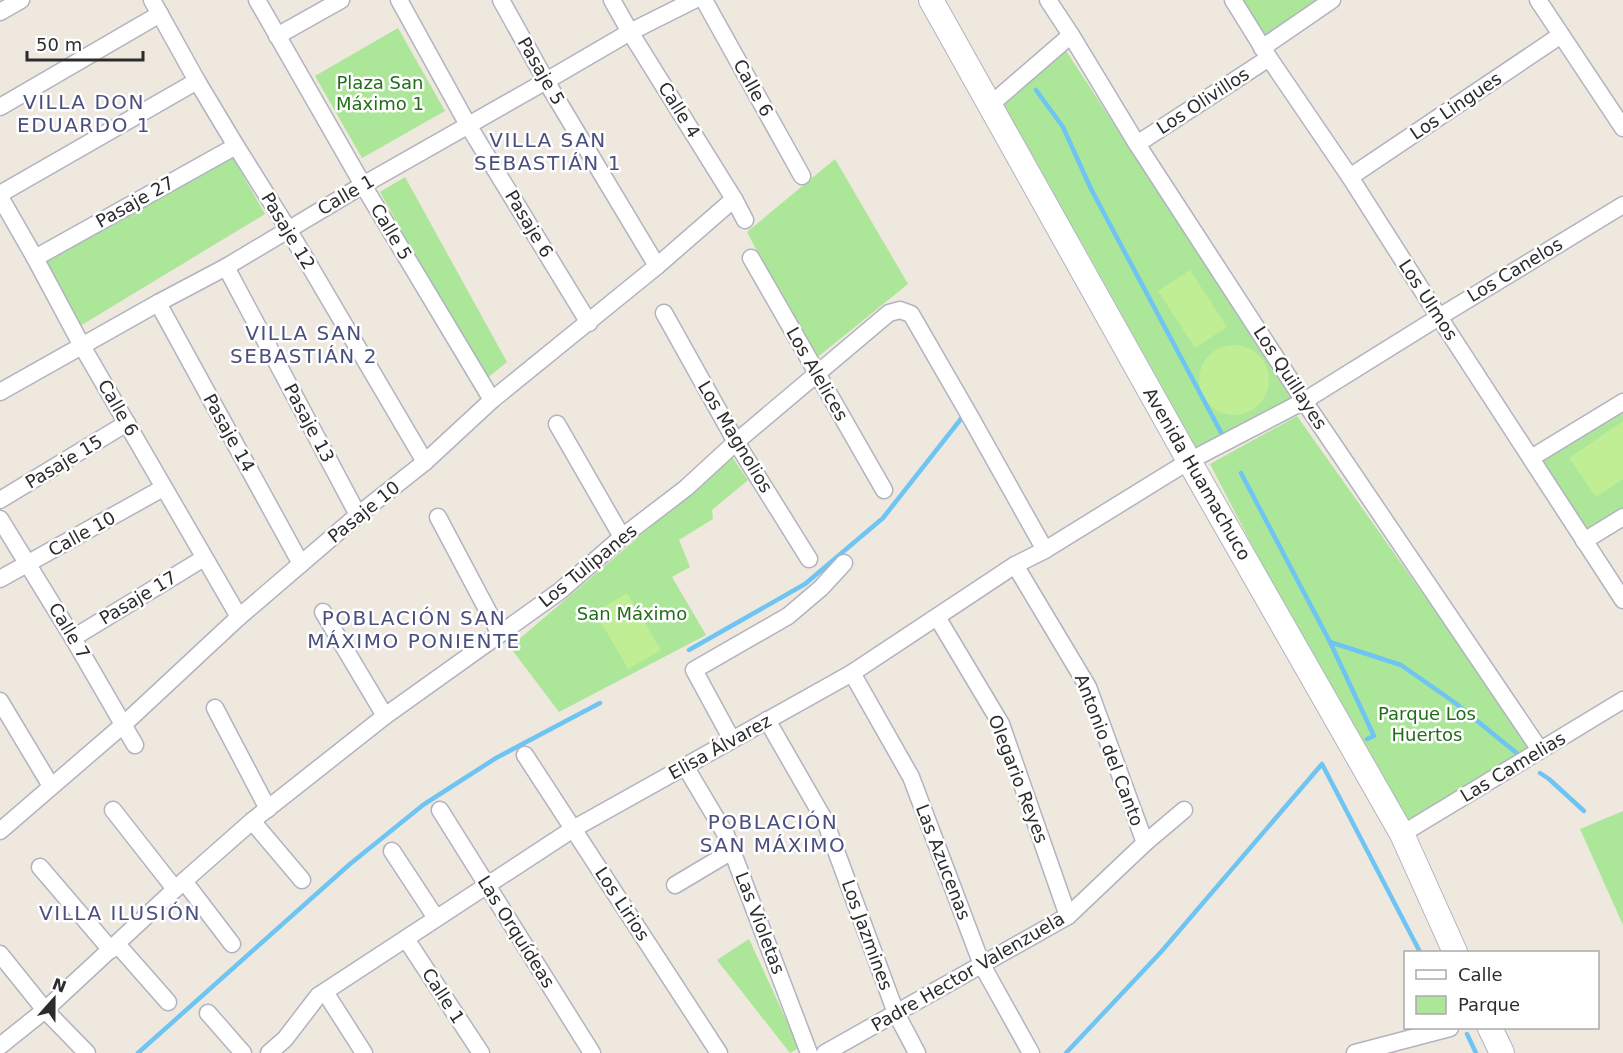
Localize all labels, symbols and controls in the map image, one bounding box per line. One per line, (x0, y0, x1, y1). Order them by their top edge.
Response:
scale bar (27, 24, 142, 62)
street label: Pasaje 5 (514, 33, 569, 108)
text: 50 m (36, 34, 82, 55)
street label: Calle 6 (729, 56, 778, 120)
street label: Los Olivillos (1153, 63, 1253, 138)
street label: Los Lingues (1406, 67, 1505, 144)
park label: Plaza San Máximo 1 (336, 72, 424, 114)
street label: Calle 4 (654, 78, 705, 142)
district label: VILLA DON EDUARDO 1 (17, 90, 151, 137)
district label: VILLA SAN SEBASTIÁN 1 (474, 128, 622, 175)
street label: Calle 1 (314, 170, 378, 219)
street label: Pasaje 27 (92, 171, 178, 232)
street label: Pasaje 6 (501, 186, 558, 261)
street label: Pasaje 12 (257, 188, 320, 273)
street label: Calle 5 (366, 200, 416, 264)
street label: Los Canelos (1463, 233, 1566, 306)
street label: Los Ulmos (1395, 255, 1462, 344)
district label: VILLA SAN SEBASTIÁN 2 (230, 321, 378, 368)
street label: Los Quillayes (1249, 322, 1332, 433)
street label: Los Alelices (782, 323, 853, 424)
street label: Calle 6 (94, 376, 143, 440)
street label: Los Magnolios (694, 377, 777, 496)
street label: Pasaje 13 (280, 380, 339, 466)
street label: Avenida Huamachuco (1139, 384, 1255, 564)
street label: Pasaje 14 (199, 390, 260, 476)
street label: Pasaje 15 (21, 430, 106, 493)
street label: Pasaje 10 (324, 476, 404, 547)
street label: Calle 10 (45, 507, 119, 561)
street label: Los Tulipanes (535, 520, 641, 611)
street label: Pasaje 17 (95, 566, 180, 629)
street label: Calle 7 (44, 599, 94, 663)
park label: San Máximo (577, 603, 687, 624)
district label: POBLACIÓN SAN MÁXIMO PONIENTE (307, 606, 521, 653)
street label: Antonio del Canto (1071, 671, 1148, 829)
park label: Parque Los Huertos (1378, 703, 1476, 745)
street label: Elisa Álvarez (665, 710, 775, 783)
street label: Olegario Reyes (984, 712, 1053, 846)
street label: Las Camelias (1456, 727, 1569, 806)
street label: Las Azucenas (912, 801, 975, 923)
district label: POBLACIÓN SAN MÁXIMO (700, 810, 846, 857)
street label: Los Lirios (591, 863, 654, 945)
street label: Las Violetas (731, 869, 790, 977)
street label: Las Orquídeas (474, 872, 559, 992)
street label: Los Jazmines (838, 877, 897, 993)
district label: VILLA ILUSIÓN (39, 901, 201, 925)
street label: Padre Hector Valenzuela (867, 908, 1068, 1036)
legend (1404, 951, 1599, 1029)
street label: Calle 1 (418, 964, 469, 1027)
text: Calle (1458, 964, 1503, 985)
north arrow (24, 969, 84, 1029)
text: N (50, 974, 69, 997)
text: Parque (1458, 994, 1520, 1015)

